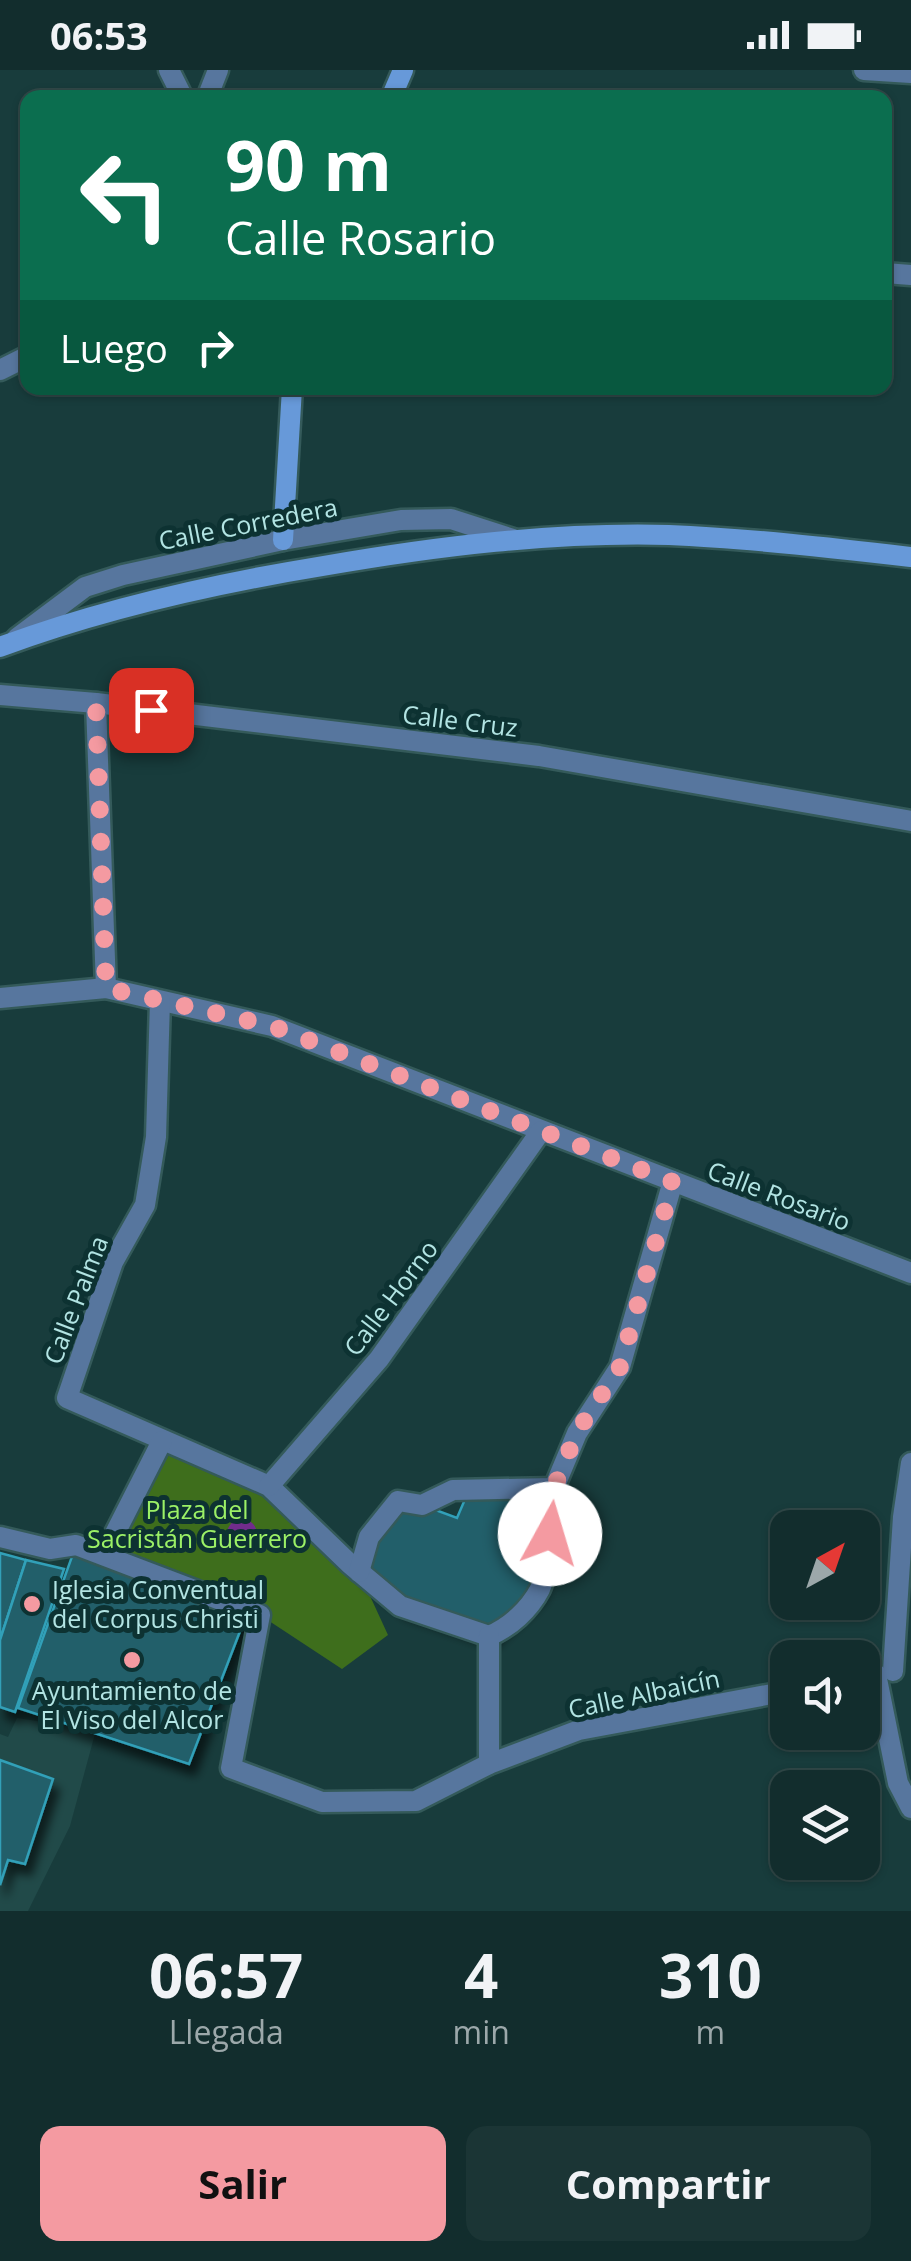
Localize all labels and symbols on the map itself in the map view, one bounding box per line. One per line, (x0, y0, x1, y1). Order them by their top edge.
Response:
street label: Calle Corredera (155, 489, 340, 557)
pin (109, 668, 194, 753)
street label: Calle Cruz (401, 696, 520, 744)
street label: Calle Rosario (703, 1152, 856, 1238)
street label: Calle Palma (35, 1230, 115, 1369)
street label: Calle Horno (335, 1233, 445, 1362)
position arrow (498, 1482, 602, 1586)
park label: Plaza del Sacristán Guerrero (87, 1492, 307, 1555)
north arrow (770, 1510, 880, 1620)
place label: Iglesia Conventual del Corpus Christi (52, 1572, 264, 1635)
marker: Iglesia Conventual del Corpus Christi (21, 1593, 43, 1615)
marker: Ayuntamiento de El Viso del Alcor (121, 1649, 143, 1671)
street label: Calle Albaicín (565, 1660, 723, 1726)
place label: Ayuntamiento de El Viso del Alcor (32, 1673, 232, 1736)

